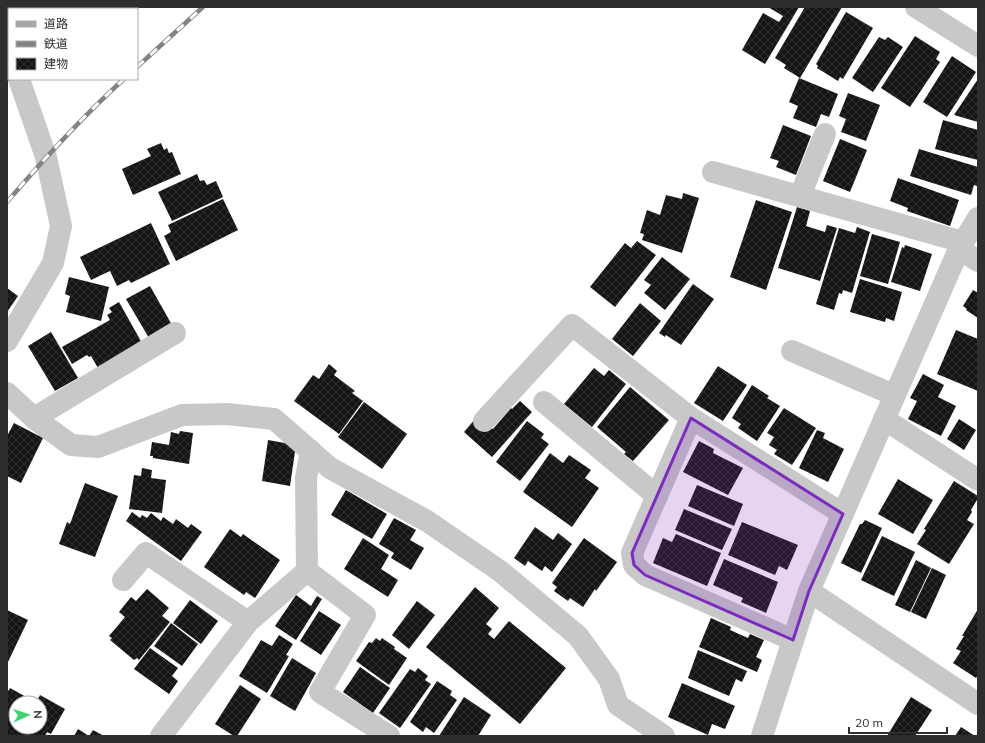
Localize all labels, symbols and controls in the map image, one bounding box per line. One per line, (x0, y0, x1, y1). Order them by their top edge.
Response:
legend (8, 8, 138, 80)
text: 道路 (44, 16, 68, 31)
text: 鉄道 (44, 36, 68, 51)
text: 建物 (44, 56, 68, 71)
north arrow (8, 695, 48, 735)
scale bar (849, 709, 947, 735)
text: N (31, 710, 45, 719)
text: 20 m (855, 715, 883, 730)

